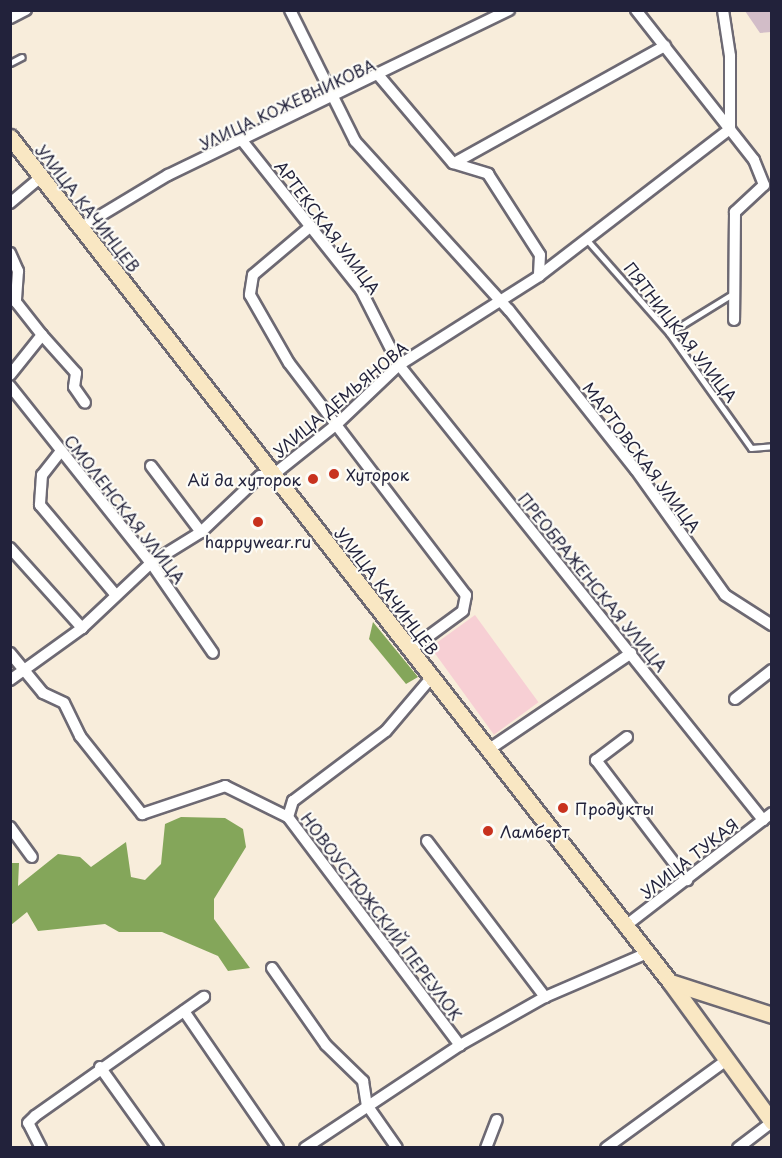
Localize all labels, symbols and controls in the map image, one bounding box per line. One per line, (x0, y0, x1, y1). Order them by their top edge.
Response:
street label: УЛИЦА КОЖЕВНИКОВА (195, 55, 379, 153)
street label: УЛИЦА КАЧИНЦЕВ (32, 140, 144, 276)
street label: АРТЕКСКАЯ УЛИЦА (271, 156, 385, 298)
street label: ПЯТНИЦКАЯ УЛИЦА (621, 258, 741, 406)
street label: УЛИЦА ДЕМЬЯНОВА (269, 337, 411, 461)
street label: МАРТОВСКАЯ УЛИЦА (579, 378, 705, 536)
street label: СМОЛЕНСКАЯ УЛИЦА (61, 431, 189, 587)
place label: Хуторок (346, 464, 409, 484)
marker: Хуторок (327, 467, 341, 481)
place label: Ай да хуторок (187, 469, 301, 489)
marker: Ай да хуторок (306, 472, 320, 486)
street label: ПРЕОБРАЖЕНСКАЯ УЛИЦА (515, 489, 671, 675)
marker: happywear.ru (251, 515, 265, 529)
street label: УЛИЦА КАЧИНЦЕВ (331, 523, 443, 659)
place label: happywear.ru (205, 531, 311, 551)
place label: Продукты (575, 798, 654, 818)
marker: Продукты (556, 801, 570, 815)
street label: НОВОУСТЮЖСКИЙ ПЕРЕУЛОК (297, 808, 467, 1024)
street label: УЛИЦА ТУКАЯ (636, 813, 742, 903)
place label: Ламберт (500, 821, 569, 841)
marker: Ламберт (481, 824, 495, 838)

